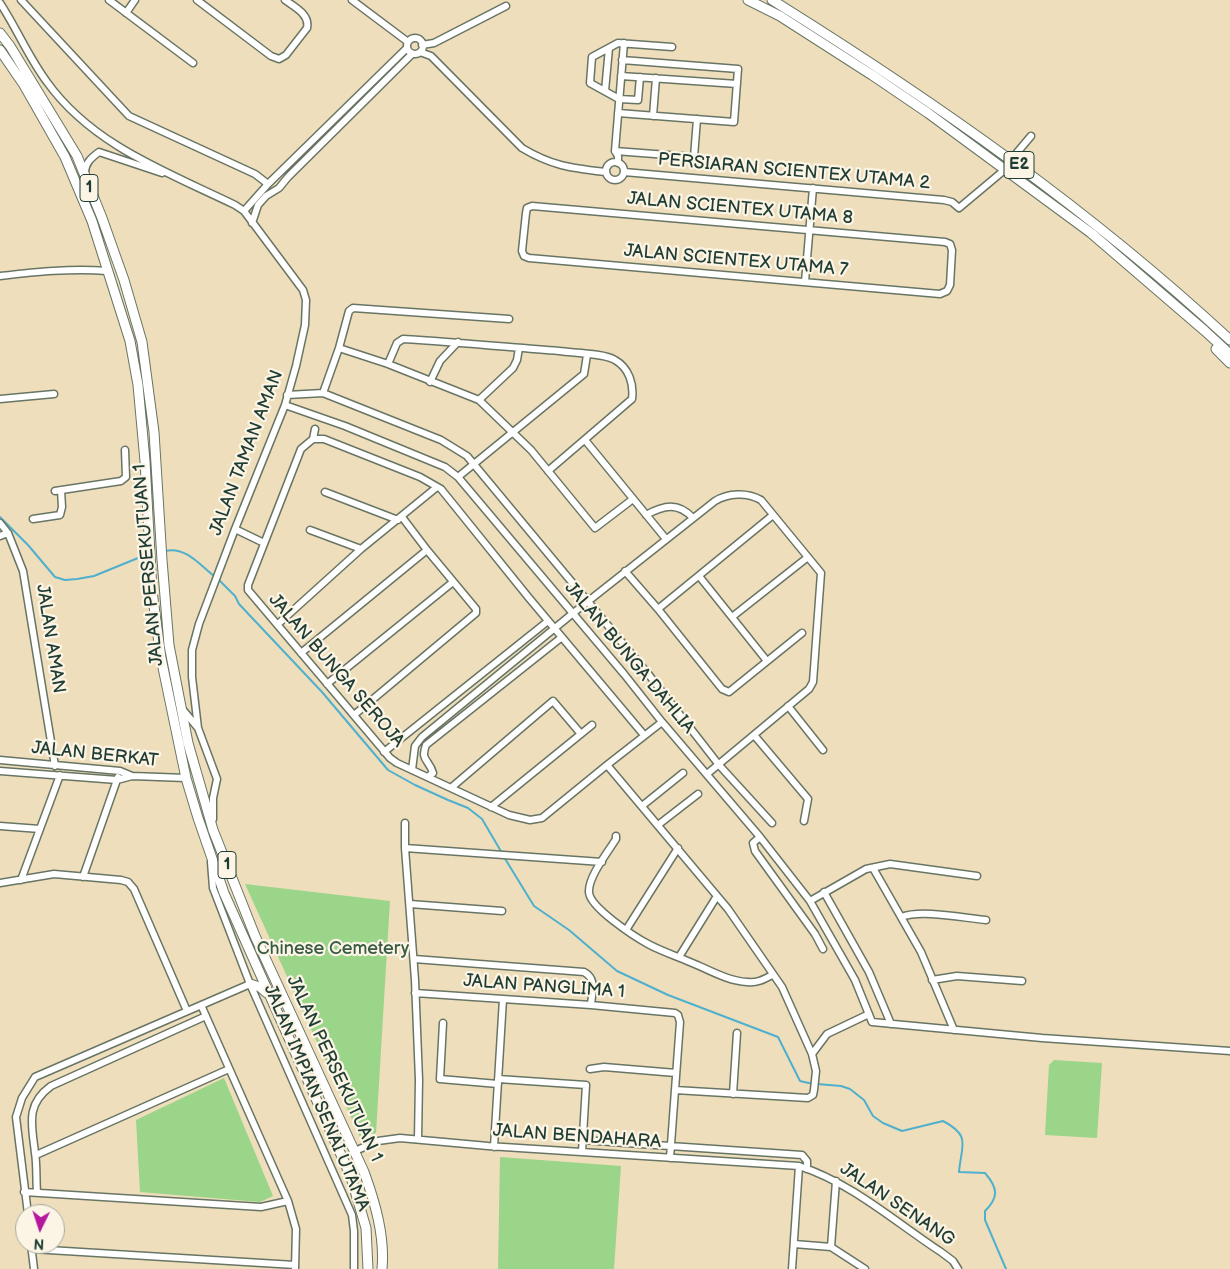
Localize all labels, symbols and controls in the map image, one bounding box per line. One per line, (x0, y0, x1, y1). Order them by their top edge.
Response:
street label: PERSIARAN SCIENTEX UTAMA 2 (657, 149, 931, 195)
road number: E2 (1004, 152, 1034, 178)
road number: 1 (80, 174, 98, 202)
street label: JALAN SCIENTEX UTAMA 8 (626, 188, 854, 230)
street label: JALAN SCIENTEX UTAMA 7 (623, 240, 849, 282)
street label: JALAN TAMAN AMAN (206, 367, 288, 539)
street label: JALAN PERSEKUTUAN 1 (129, 463, 169, 667)
street label: JALAN BUNGA DAHLIA (559, 578, 699, 738)
street label: JALAN AMAN (31, 583, 69, 695)
street label: JALAN BUNGA SEROJA (263, 590, 409, 752)
street label: JALAN BERKAT (30, 738, 160, 772)
road number: 1 (218, 852, 236, 878)
park label: Chinese Cemetery (257, 938, 409, 960)
street label: JALAN PANGLIMA 1 (463, 971, 625, 1003)
street label: JALAN PERSEKUTUAN 1 (281, 973, 387, 1165)
street label: JALAN IMPIAN SENAI UTAMA (258, 981, 374, 1215)
street label: JALAN BENDAHARA (492, 1120, 662, 1154)
street label: JALAN SENANG (836, 1159, 958, 1251)
north arrow (15, 1204, 65, 1254)
text: N (33, 1235, 45, 1252)

